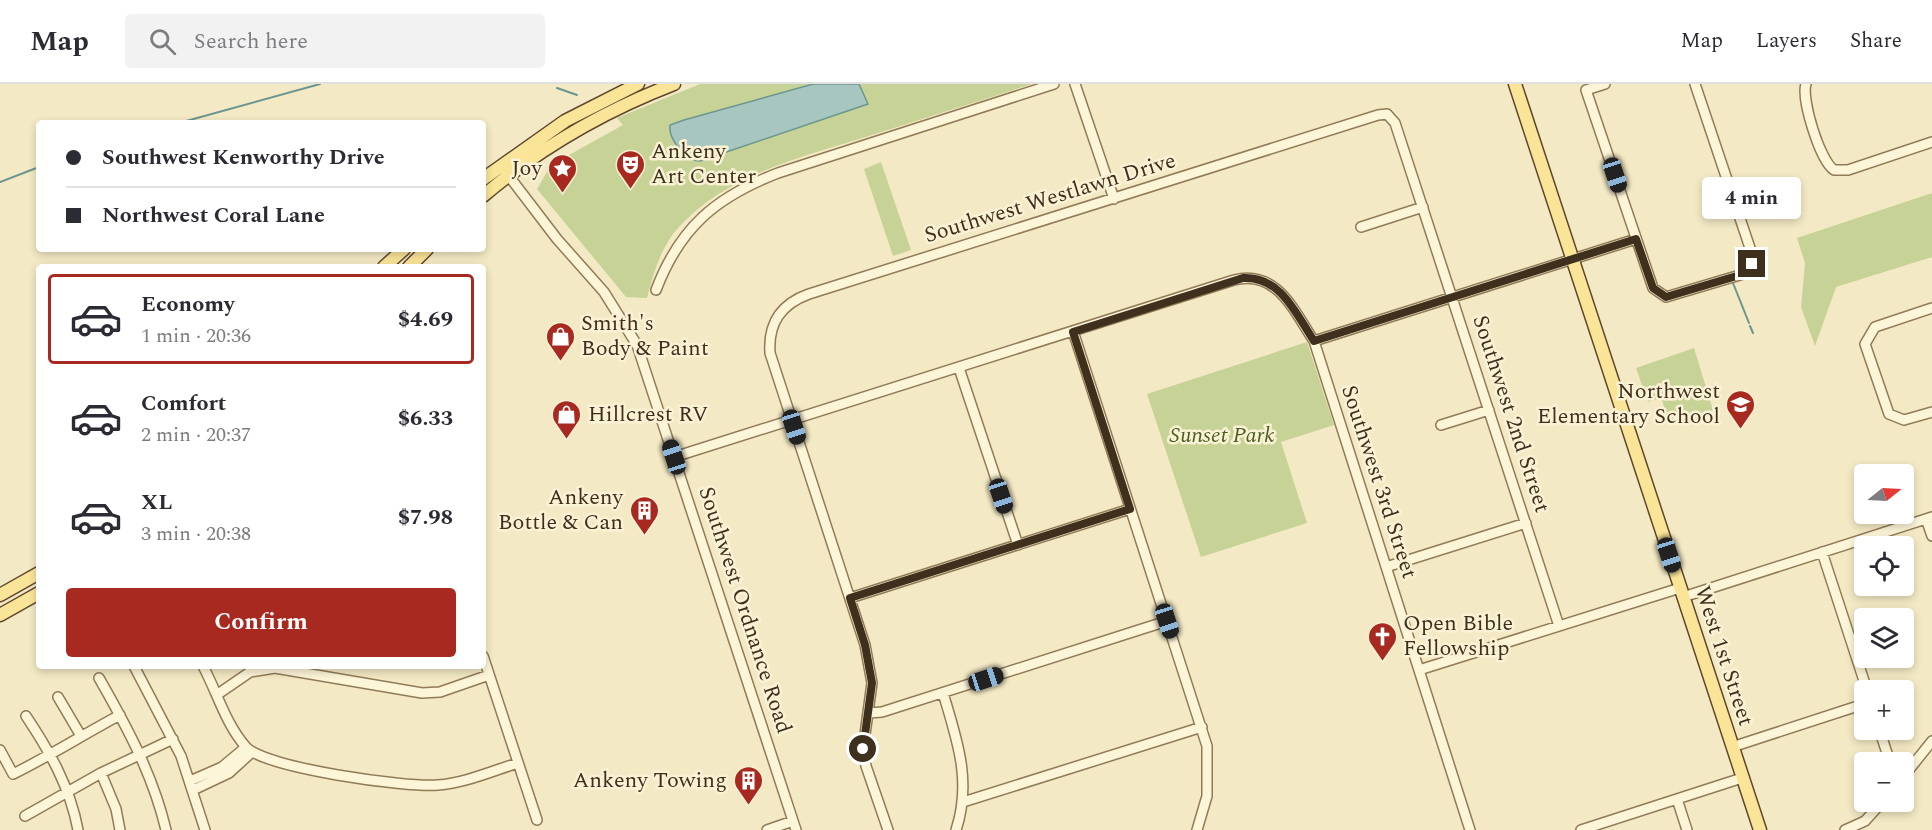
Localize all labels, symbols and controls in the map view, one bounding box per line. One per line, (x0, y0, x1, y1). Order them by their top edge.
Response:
search box (125, 14, 545, 68)
text: Map (30, 20, 89, 63)
icon: search (146, 25, 179, 58)
text: Search here (194, 25, 308, 58)
text: Map (1681, 25, 1723, 57)
text: Layers (1756, 25, 1817, 57)
text: Share (1850, 25, 1902, 57)
place label: Ankeny Art Center (651, 135, 756, 193)
text: Southwest Kenworthy Drive (102, 141, 385, 174)
street label: Southwest Westlawn Drive (920, 144, 1180, 252)
theatre icon: Ankeny Art Center (614, 148, 646, 190)
place label: Joy (511, 152, 543, 185)
place icon: Joy (547, 152, 579, 194)
car (1601, 155, 1629, 195)
callout: 4 min (1702, 177, 1802, 219)
text: 4 min (1725, 183, 1778, 213)
text: Northwest Coral Lane (102, 199, 325, 232)
route end (1738, 250, 1765, 277)
text: Economy (141, 288, 234, 321)
icon: car (69, 292, 123, 346)
text: $4.69 (398, 303, 453, 336)
place label: Smith's Body & Paint (581, 307, 709, 365)
street label: Southwest 2nd Street (1464, 311, 1559, 517)
shop icon: Smith's Body & Paint (544, 320, 576, 362)
text: 1 min · 20:36 (141, 321, 251, 351)
place label: Northwest Elementary School (1537, 375, 1720, 433)
street label: Southwest 3rd Street (1332, 381, 1426, 583)
text: Comfort (141, 387, 226, 420)
school or university icon: Northwest Elementary School (1725, 388, 1757, 430)
icon: car (69, 391, 123, 445)
shop icon: Hillcrest RV (551, 398, 583, 440)
place label: Hillcrest RV (588, 398, 708, 431)
text: $6.33 (398, 402, 453, 435)
car (780, 407, 808, 447)
park label: Sunset Park (1169, 419, 1275, 452)
text: 2 min · 20:37 (141, 420, 251, 450)
car (660, 437, 688, 477)
north arrow (1854, 464, 1914, 524)
map controls (1854, 464, 1914, 812)
car (987, 476, 1015, 516)
place label: Ankeny Bottle & Can (498, 481, 624, 539)
street label: Southwest Ordnance Road (689, 482, 801, 738)
text: XL (141, 486, 172, 519)
icon: car (69, 490, 123, 544)
building icon: Ankeny Bottle & Can (628, 494, 660, 536)
text: $7.98 (398, 501, 453, 534)
text: 3 min · 20:38 (141, 519, 251, 549)
car (1655, 535, 1683, 575)
button: locate (1854, 536, 1914, 596)
street label: West 1st Street (1686, 582, 1762, 731)
button: Confirm (66, 588, 456, 657)
car (1153, 601, 1181, 641)
place label: Open Bible Fellowship (1403, 607, 1513, 665)
button: layers (1854, 608, 1914, 668)
church icon: Open Bible Fellowship (1366, 620, 1398, 662)
car (966, 665, 1006, 693)
button: + (1854, 680, 1914, 740)
route start (849, 735, 876, 762)
button: − (1854, 752, 1914, 812)
place label: Ankeny Towing (573, 764, 727, 797)
building icon: Ankeny Towing (732, 764, 764, 806)

